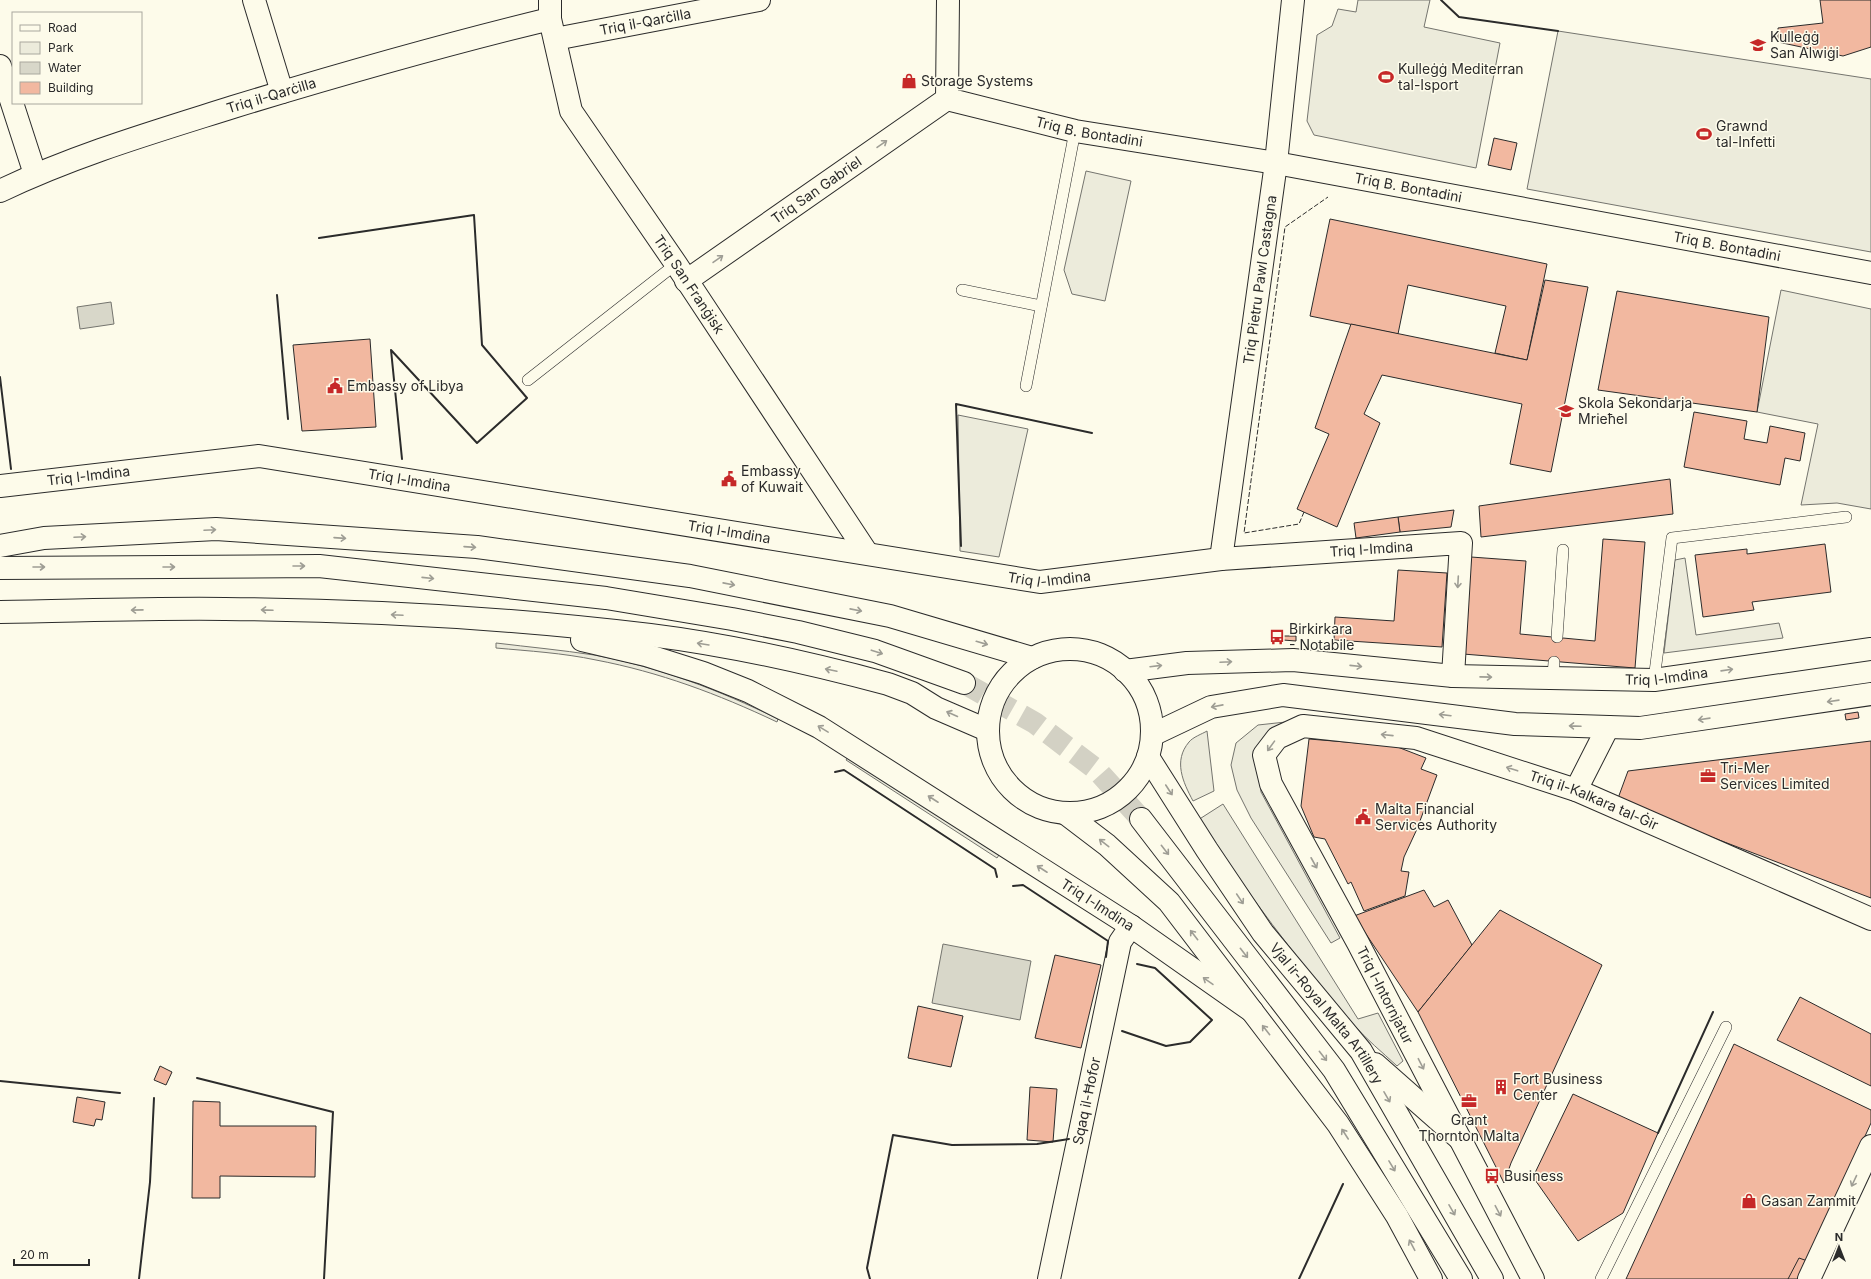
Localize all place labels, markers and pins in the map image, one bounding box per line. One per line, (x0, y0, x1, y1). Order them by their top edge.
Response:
place label: Kulleġġ San Alwiġi (1770, 28, 1839, 61)
school or university icon: Kulleġġ San Alwiġi (1749, 36, 1767, 54)
place label: Kulleġġ Mediterran tal-Isport (1398, 60, 1524, 93)
sports icon: Kulleġġ Mediterran tal-Isport (1377, 68, 1395, 86)
shop icon: Storage Systems (900, 72, 918, 90)
place label: Storage Systems (921, 72, 1033, 89)
place label: Grawnd tal-Infetti (1716, 117, 1776, 150)
sports icon: Grawnd tal-Infetti (1695, 125, 1713, 143)
public building icon: Embassy of Libya (326, 377, 344, 395)
place label: Embassy of Libya (347, 377, 464, 394)
place label: Skola Sekondarja Mrieħel (1578, 394, 1692, 427)
school or university icon: Skola Sekondarja Mrieħel (1557, 402, 1575, 420)
place label: Embassy of Kuwait (741, 462, 803, 495)
public building icon: Embassy of Kuwait (720, 470, 738, 488)
place label: Birkirkara - Notabile (1289, 620, 1354, 653)
bus stop icon: Birkirkara - Notabile (1268, 628, 1286, 646)
place label: Tri-Mer Services Limited (1720, 759, 1830, 792)
office icon: Tri-Mer Services Limited (1699, 767, 1717, 785)
place label: Malta Financial Services Authority (1375, 800, 1497, 833)
public building icon: Malta Financial Services Authority (1354, 808, 1372, 826)
place label: Fort Business Center (1513, 1070, 1603, 1103)
building icon: Fort Business Center (1492, 1078, 1510, 1096)
office icon: Grant Thornton Malta (1460, 1092, 1478, 1110)
place label: Grant Thornton Malta (1418, 1111, 1520, 1144)
bus stop icon: Business (1483, 1167, 1501, 1185)
place label: Business (1504, 1167, 1563, 1184)
shop icon: Gasan Zammit (1740, 1192, 1758, 1210)
place label: Gasan Zammit (1761, 1192, 1856, 1209)

